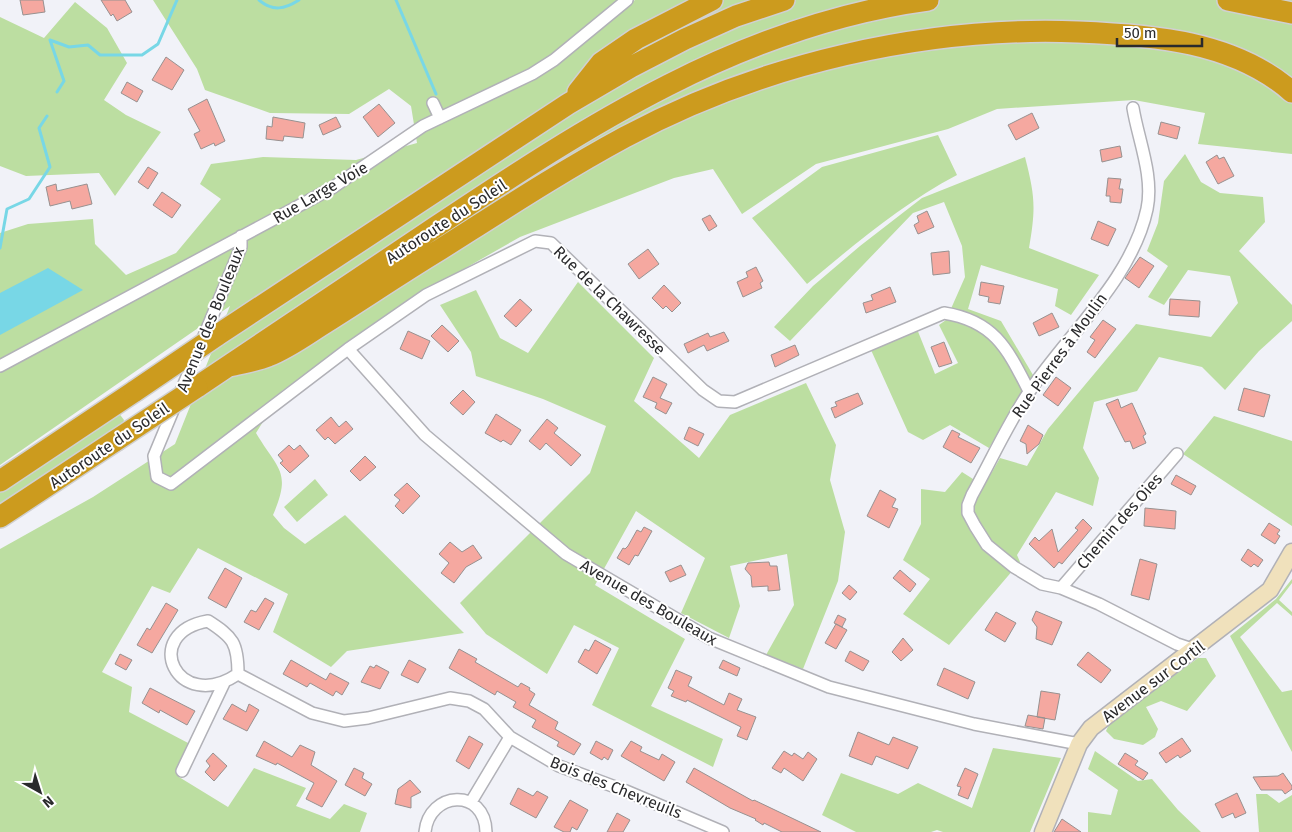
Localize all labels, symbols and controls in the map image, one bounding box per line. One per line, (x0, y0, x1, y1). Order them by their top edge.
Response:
scale bar (1117, 15, 1202, 47)
text: 50 m (1124, 24, 1157, 42)
street label: Rue Large Voie (269, 158, 371, 227)
street label: Autoroute du Soleil (382, 175, 510, 267)
street label: Rue de la Chawresse (550, 242, 670, 359)
street label: Avenue des Bouleaux (173, 244, 248, 394)
street label: Rue Pierres à Moulin (1008, 289, 1111, 421)
street label: Autoroute du Soleil (46, 398, 173, 492)
street label: Chemin des Oies (1073, 470, 1166, 573)
street label: Avenue des Bouleaux (577, 556, 721, 649)
street label: Avenue sur Cortil (1098, 636, 1209, 726)
street label: Bois des Chevreuils (547, 752, 684, 823)
north arrow (15, 767, 65, 817)
text: N (39, 792, 57, 811)

